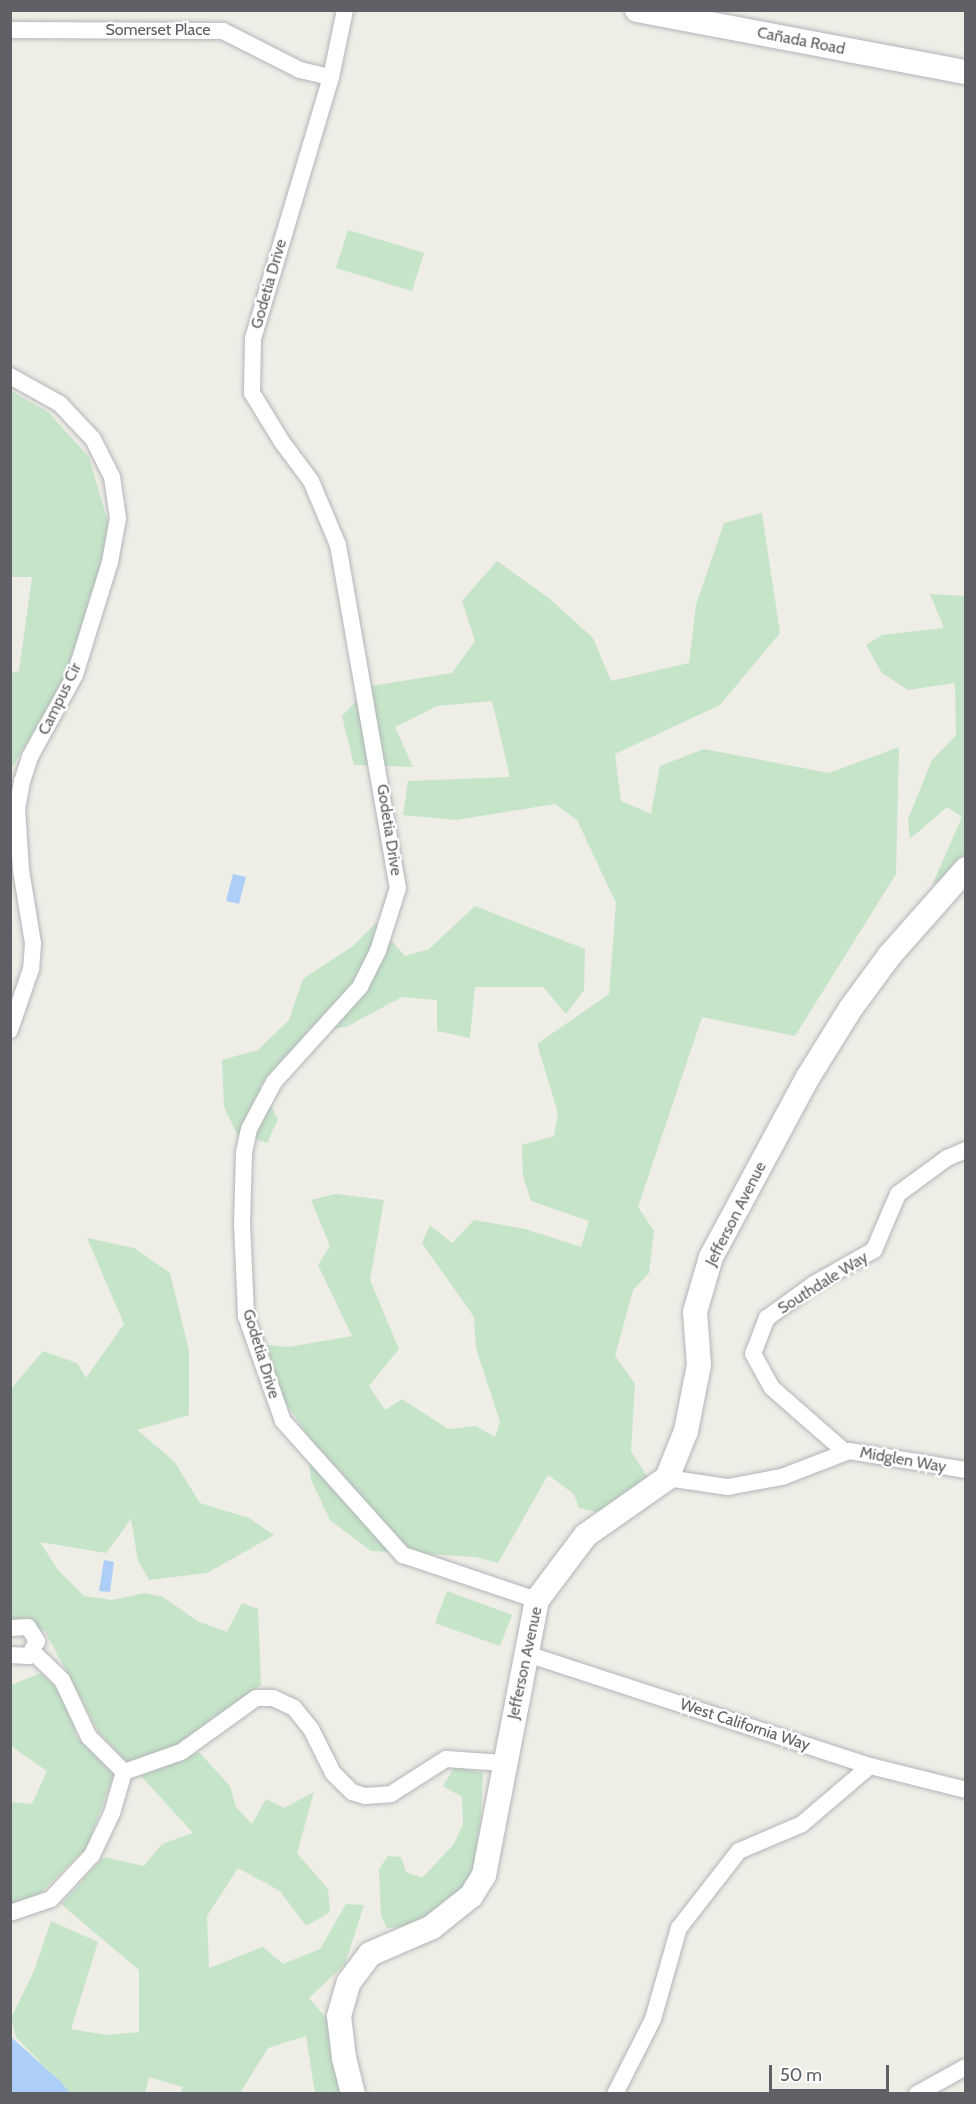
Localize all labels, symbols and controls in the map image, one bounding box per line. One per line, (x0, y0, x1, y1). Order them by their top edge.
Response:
street label: Somerset Place (105, 20, 211, 40)
street label: Cañada Road (755, 23, 847, 59)
street label: Godetia Drive (247, 237, 291, 331)
street label: Campus Cir (34, 660, 86, 738)
street label: Godetia Drive (372, 783, 406, 877)
street label: Jefferson Avenue (701, 1159, 771, 1269)
street label: Southdale Way (774, 1248, 872, 1318)
street label: Godetia Drive (238, 1307, 284, 1401)
street label: Midglen Way (858, 1443, 948, 1477)
street label: Jefferson Avenue (504, 1605, 546, 1721)
street label: West California Way (678, 1695, 812, 1755)
scale bar (772, 2053, 892, 2091)
text: 50 m (780, 2064, 822, 2086)

